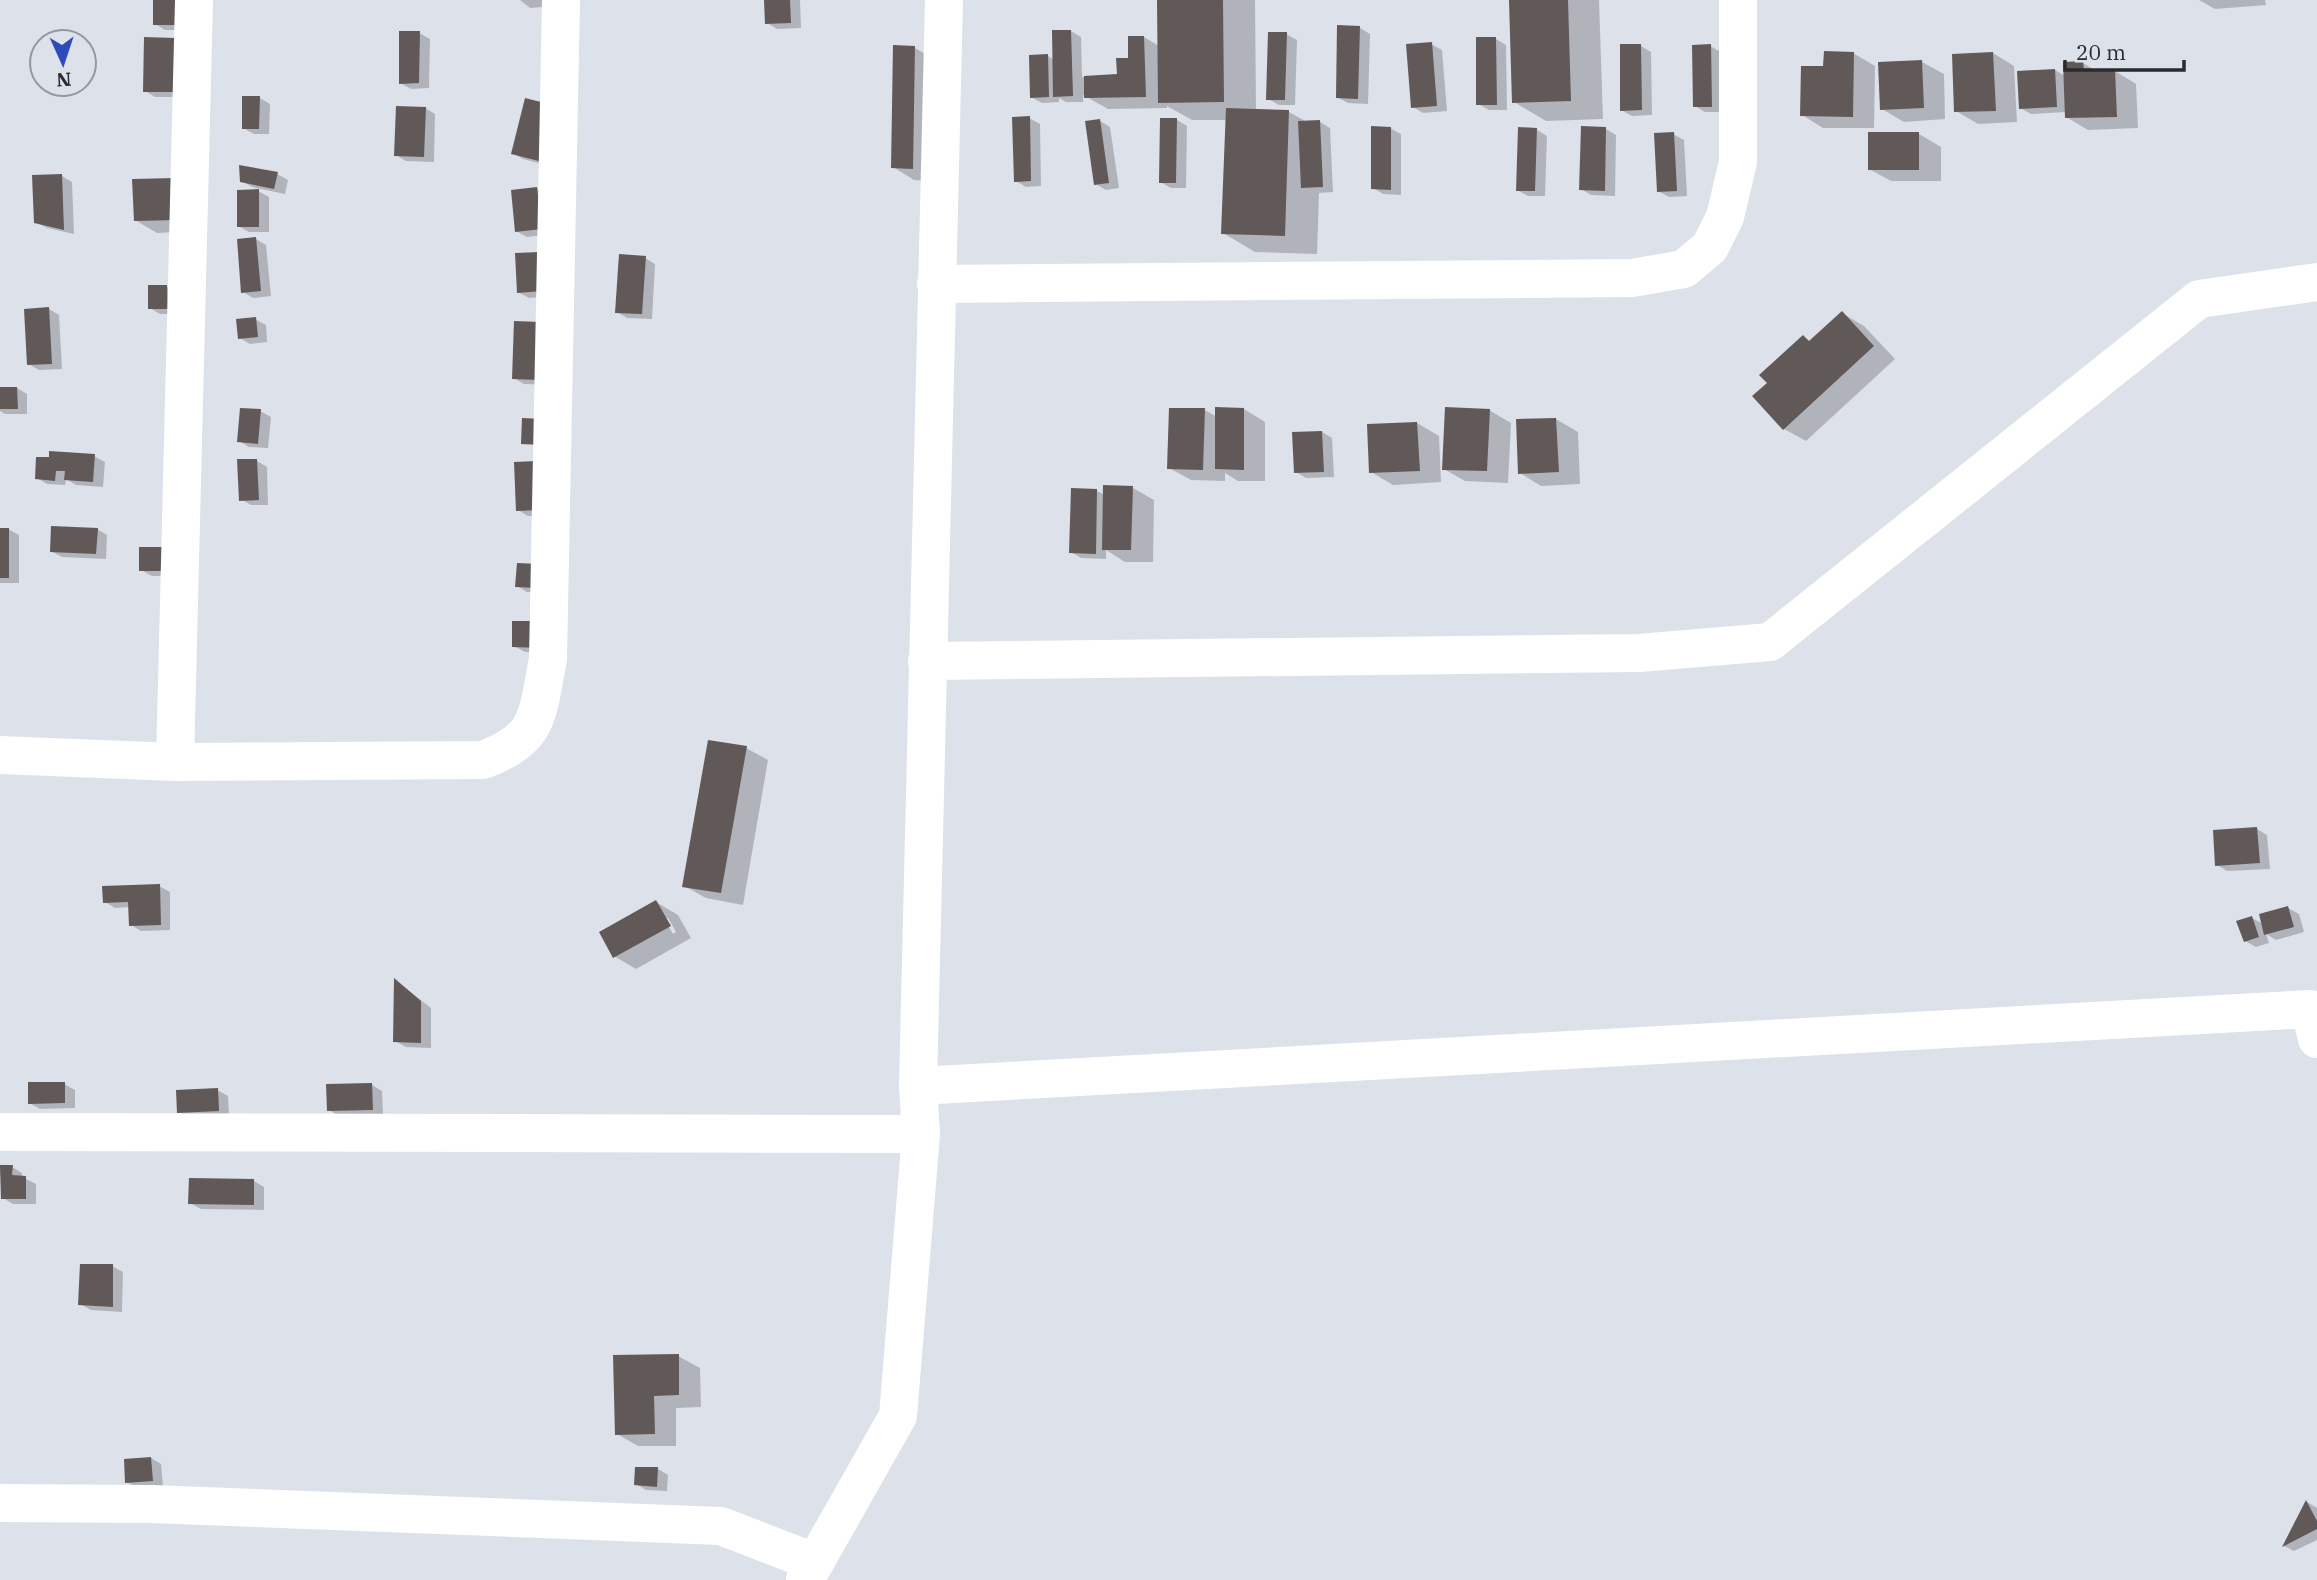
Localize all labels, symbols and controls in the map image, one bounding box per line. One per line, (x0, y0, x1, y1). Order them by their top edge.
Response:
north arrow (28, 28, 98, 98)
scale bar (2065, 28, 2184, 72)
text: 20 m (2076, 38, 2126, 66)
text: N (56, 68, 72, 92)

